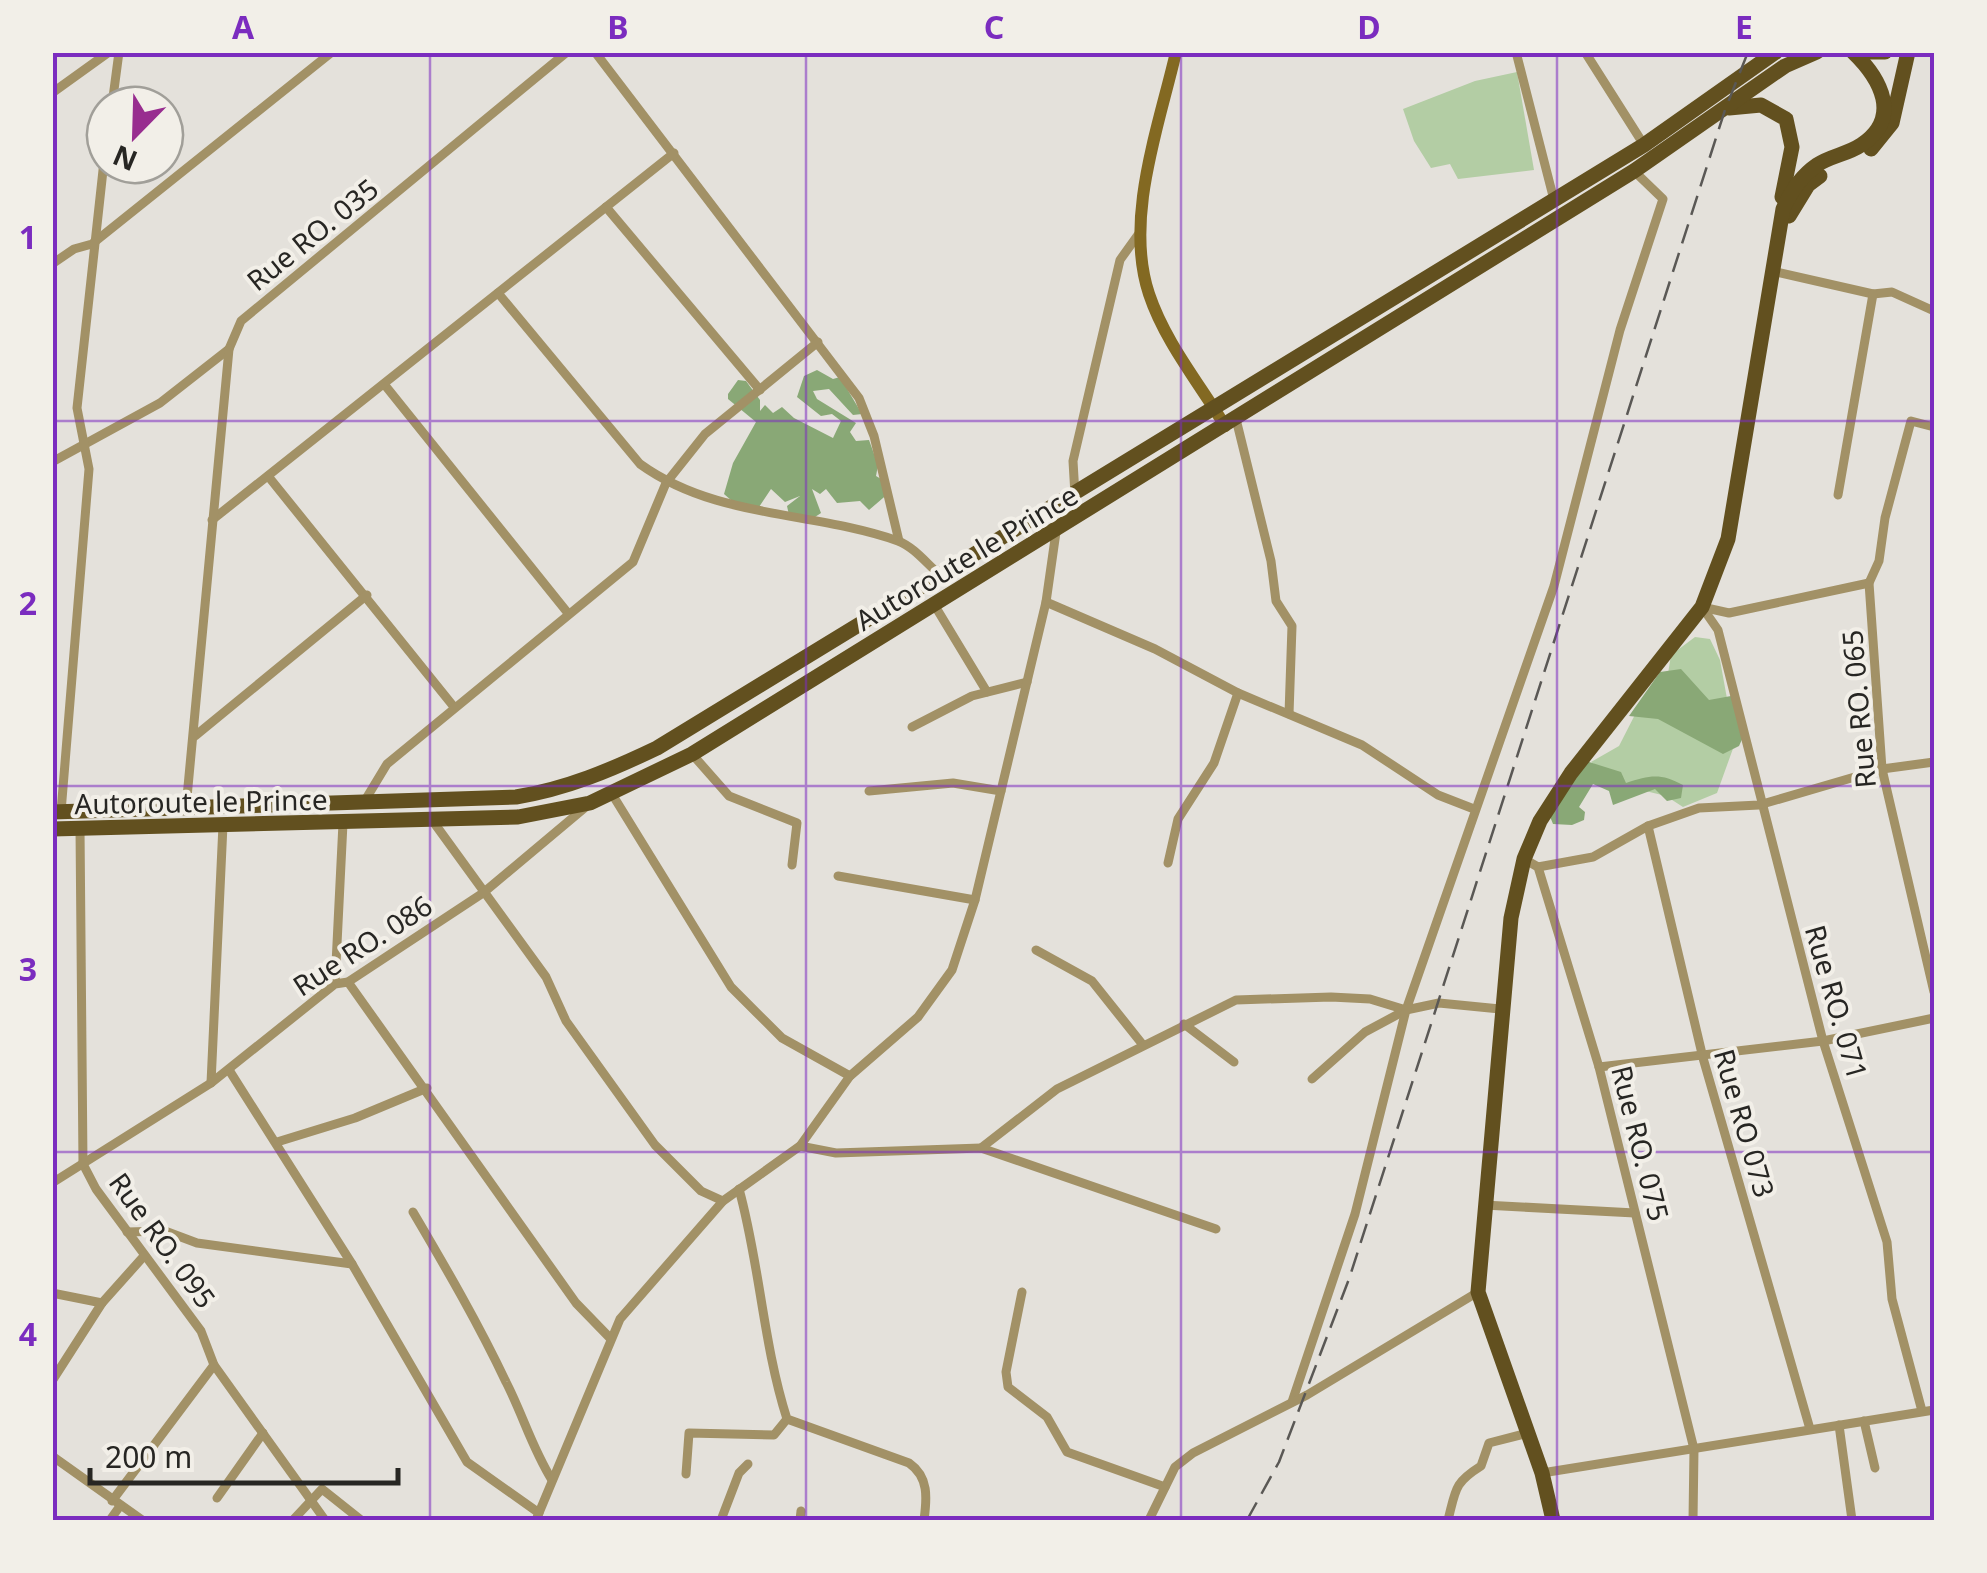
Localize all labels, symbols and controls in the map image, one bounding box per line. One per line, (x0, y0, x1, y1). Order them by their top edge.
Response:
text: A (232, 5, 255, 48)
text: B (607, 5, 629, 48)
text: C (984, 5, 1004, 48)
text: D (1357, 5, 1381, 48)
text: E (1735, 5, 1753, 48)
north arrow (85, 85, 185, 185)
text: N (107, 137, 143, 181)
street label: Rue RO. 035 (238, 169, 386, 299)
text: 1 (19, 215, 37, 258)
street label: Autoroute le Prince (848, 476, 1084, 638)
text: 2 (19, 581, 37, 624)
street label: Rue RO. 065 (1832, 628, 1884, 790)
street label: Autoroute le Prince (74, 780, 328, 822)
street label: Rue RO. 086 (285, 886, 439, 1004)
street label: Rue RO. 071 (1797, 920, 1877, 1084)
text: 3 (19, 947, 37, 990)
street label: Rue RO 073 (1706, 1045, 1784, 1201)
street label: Rue RO. 075 (1603, 1061, 1679, 1225)
street label: Rue RO. 095 (101, 1165, 225, 1315)
text: 4 (19, 1312, 37, 1355)
scale bar (90, 1423, 398, 1485)
text: 200 m (105, 1436, 192, 1477)

